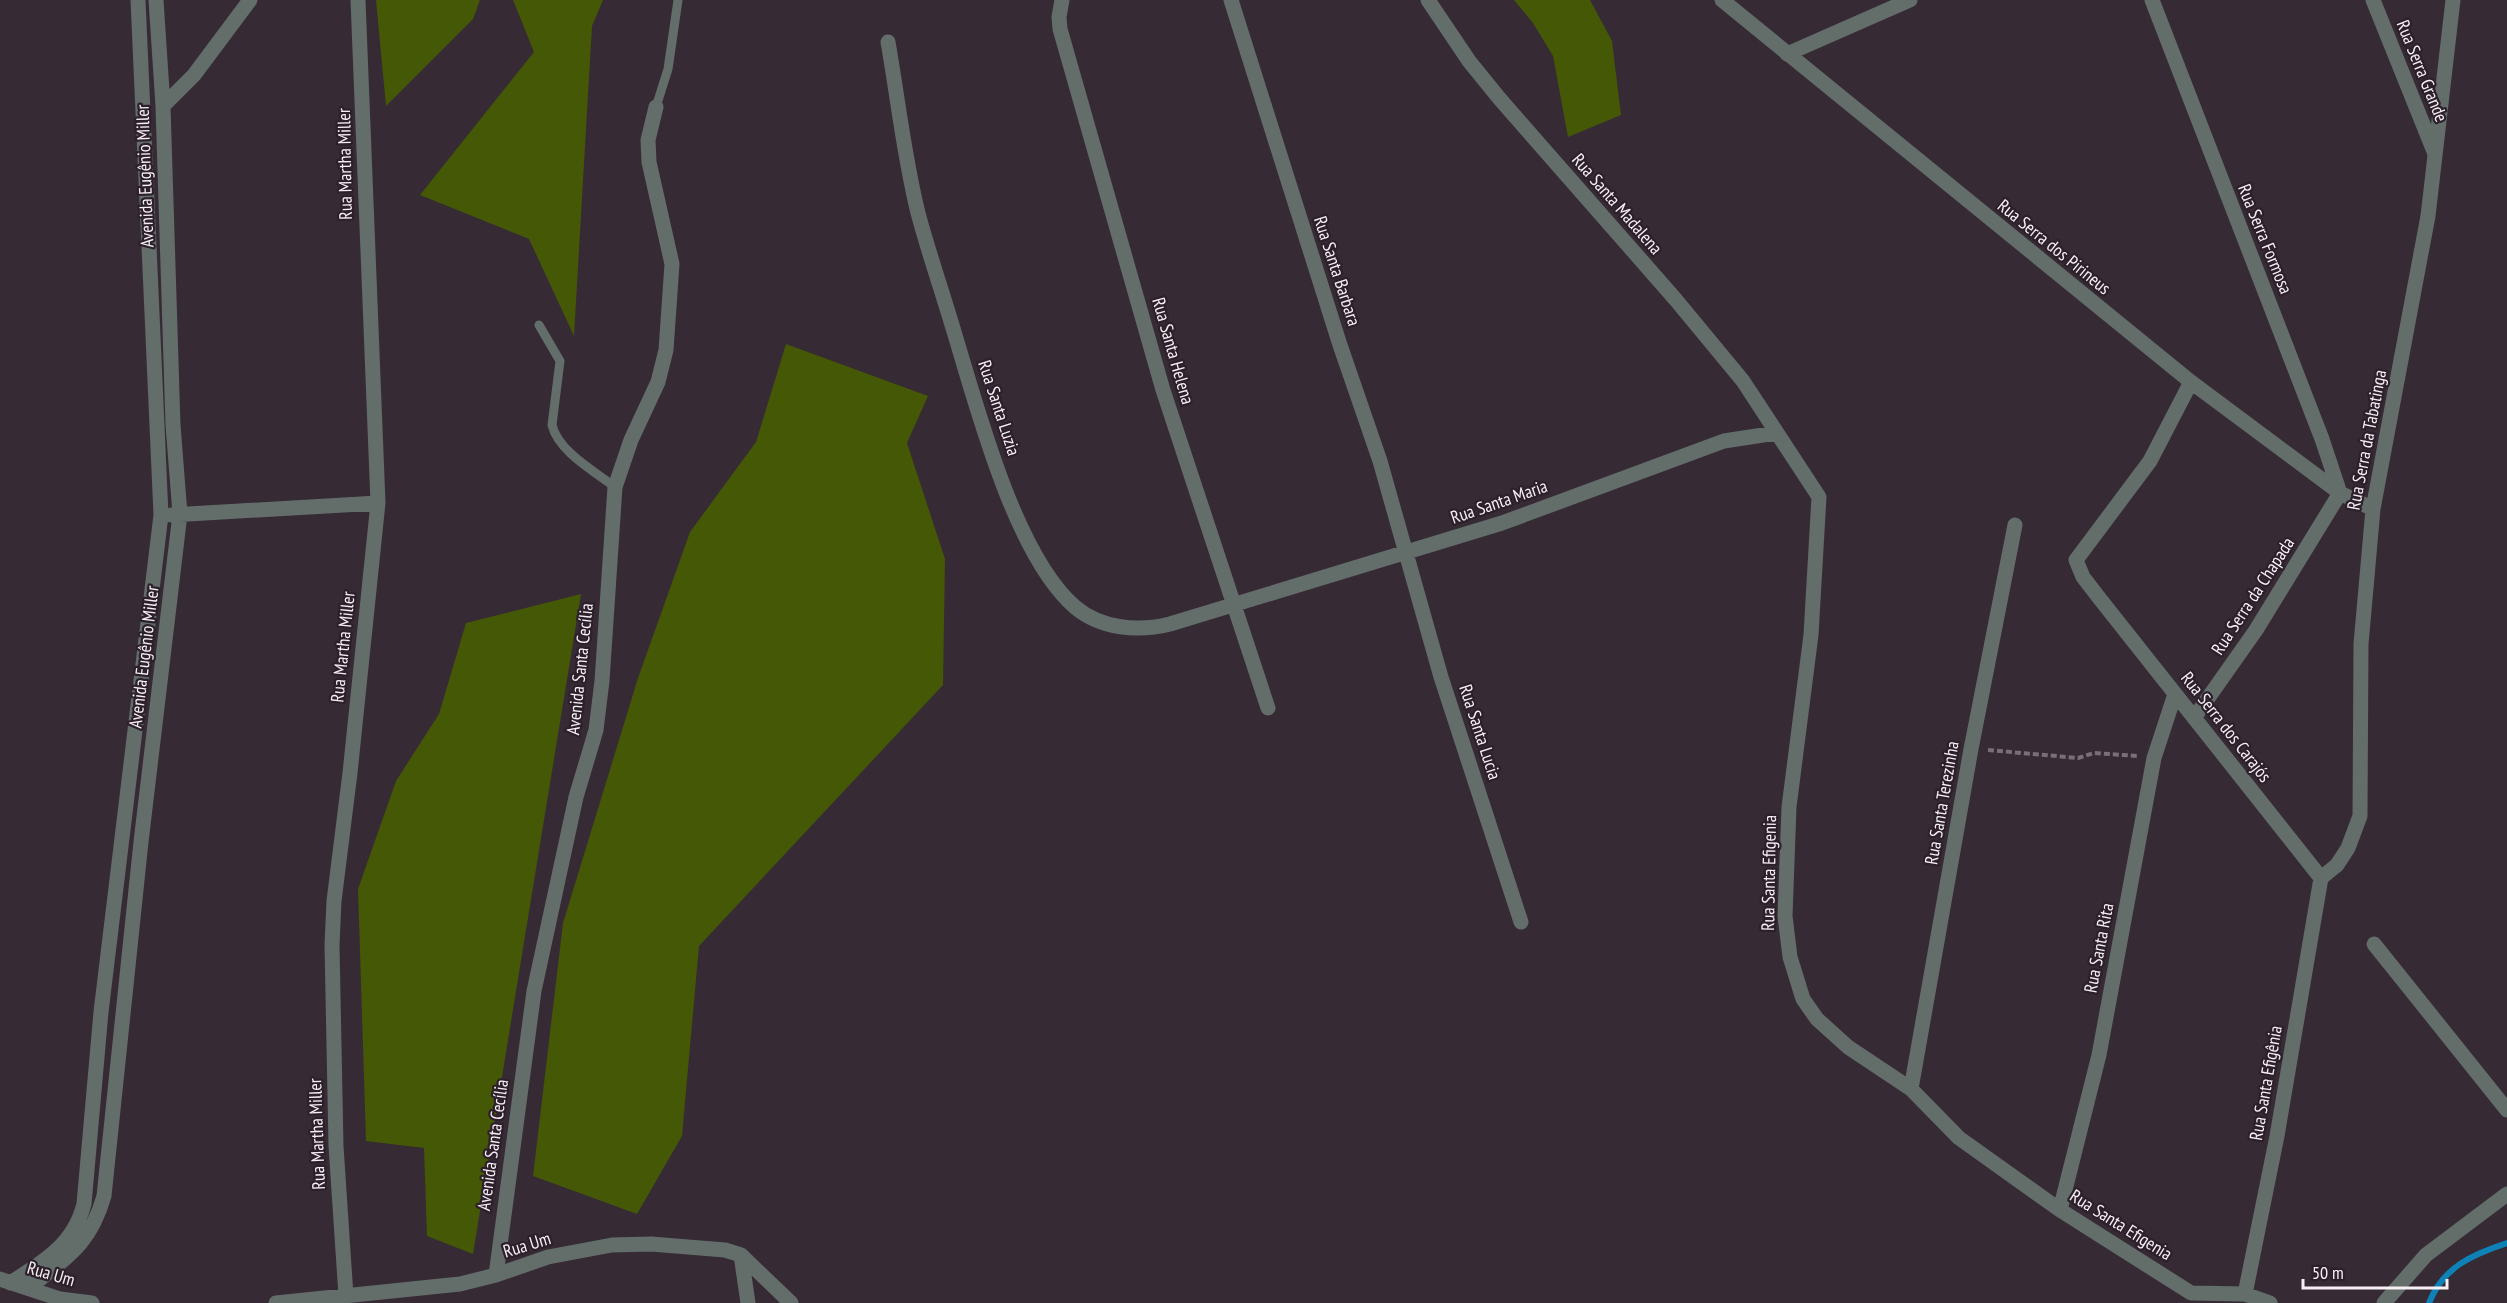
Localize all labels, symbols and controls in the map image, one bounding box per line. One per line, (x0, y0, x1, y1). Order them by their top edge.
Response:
street label: Rua Serra Grande (2392, 17, 2453, 125)
street label: Avenida Eugênio Miller (131, 104, 158, 248)
street label: Rua Martha Miller (332, 108, 357, 220)
street label: Rua Santa Madalena (1567, 148, 1668, 259)
street label: Rua Serra Formosa (2233, 181, 2298, 297)
street label: Rua Serra dos Pirineus (1993, 194, 2116, 299)
street label: Rua Santa Barbara (1309, 213, 1366, 329)
street label: Rua Santa Helena (1147, 295, 1200, 407)
street label: Rua Santa Luzia (973, 357, 1026, 458)
street label: Rua Serra da Tabatinga (2342, 368, 2391, 512)
street label: Rua Santa Maria (1447, 474, 1550, 529)
street label: Rua Serra da Chapada (2206, 533, 2299, 659)
street label: Avenida Eugênio Miller (123, 584, 164, 729)
street label: Rua Martha Miller (325, 590, 360, 704)
street label: Avenida Santa Cecília (561, 602, 598, 736)
street label: Rua Serra dos Carajós (2176, 667, 2277, 787)
street label: Rua Santa Lucia (1454, 681, 1507, 782)
street label: Rua Santa Terezinha (1919, 739, 1964, 866)
street label: Rua Santa Efigenia (1756, 815, 1781, 931)
street label: Rua Santa Rita (2079, 901, 2118, 995)
street label: Rua Santa Efigênia (2244, 1024, 2287, 1142)
street label: Rua Martha Miller (303, 1078, 330, 1190)
street label: Avenida Santa Cecília (472, 1078, 513, 1212)
street label: Rua Santa Efigenia (2066, 1184, 2177, 1265)
street label: Rua Um (500, 1226, 553, 1263)
scale bar (2303, 1252, 2447, 1290)
street label: Rua Um (25, 1256, 78, 1291)
text: 50 m (2312, 1261, 2344, 1284)

